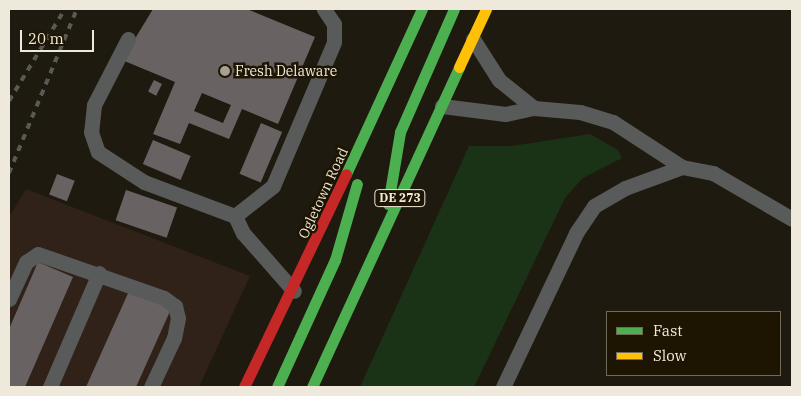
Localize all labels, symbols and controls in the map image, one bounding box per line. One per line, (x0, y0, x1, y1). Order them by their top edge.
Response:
scale bar (22, 20, 96, 52)
text: 20 m (28, 29, 64, 48)
place label: Fresh Delaware (235, 63, 337, 79)
marker: Fresh Delaware (219, 65, 231, 77)
street label: Ogletown Road (295, 145, 351, 241)
road number: DE 273 (374, 188, 426, 208)
legend (606, 311, 781, 376)
text: Fast (653, 321, 683, 340)
text: Slow (653, 346, 686, 365)

